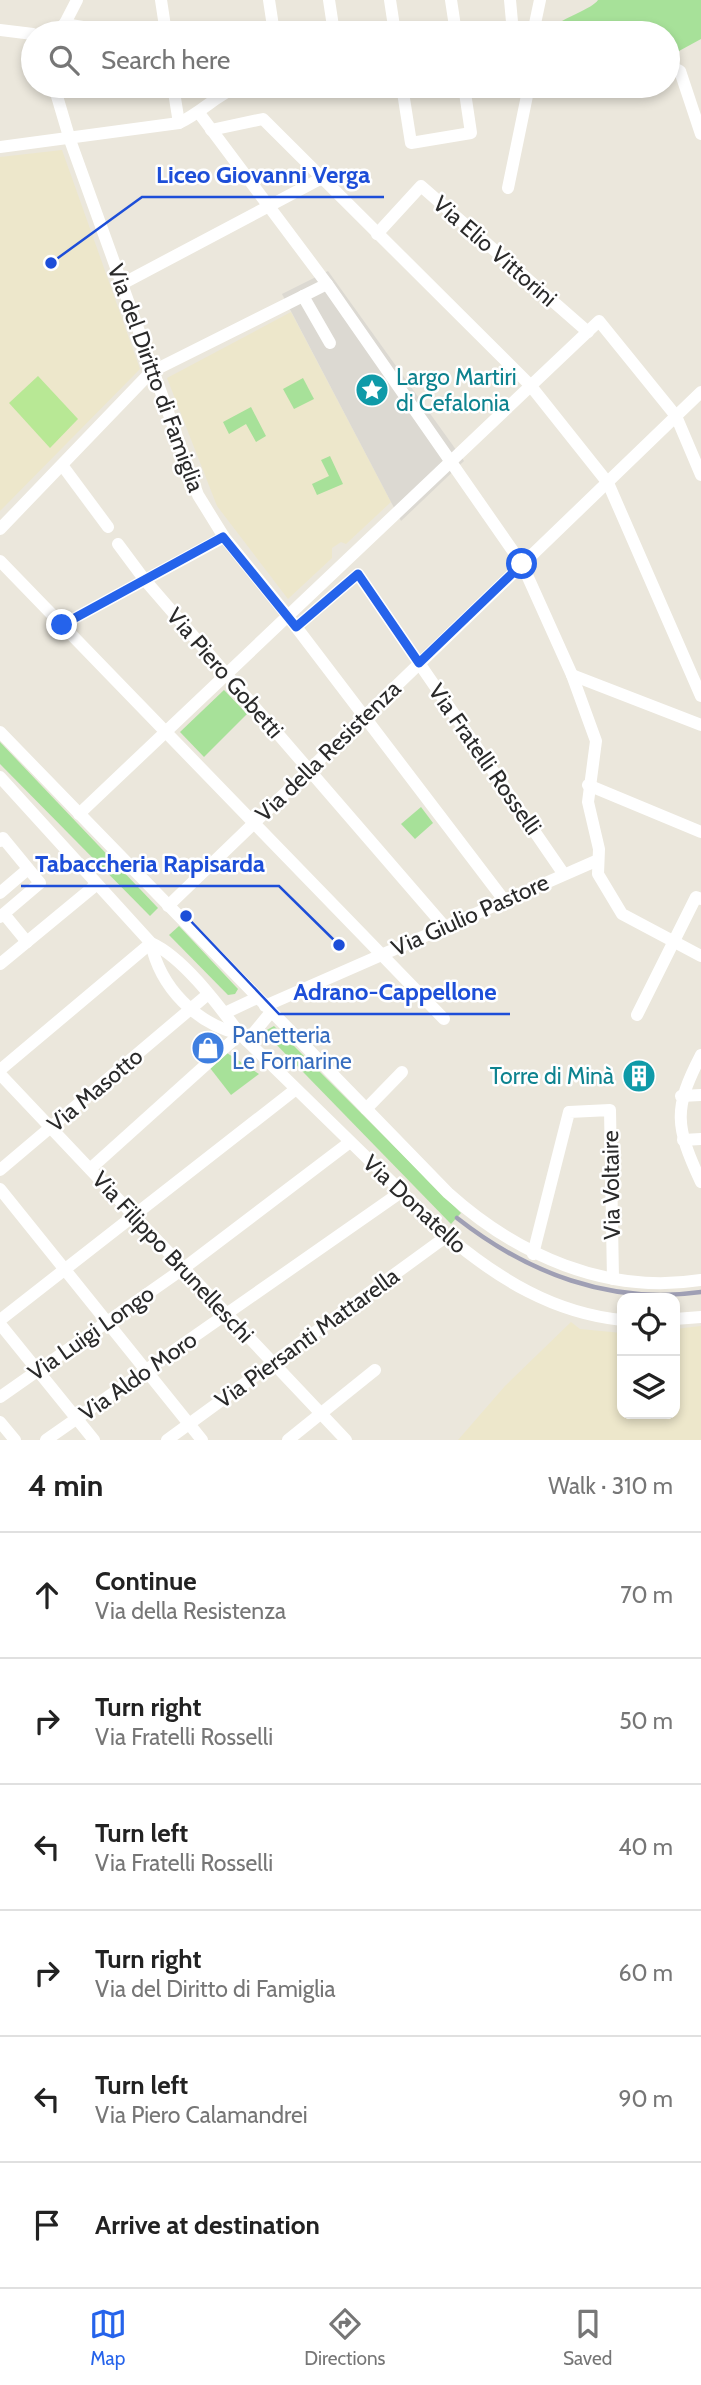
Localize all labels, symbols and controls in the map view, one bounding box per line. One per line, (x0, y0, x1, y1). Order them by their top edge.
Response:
search box (21, 21, 680, 98)
icon: search (45, 41, 83, 79)
text: Search here (101, 44, 230, 76)
callout: Liceo Giovanni Verga (142, 152, 384, 197)
text: Liceo Giovanni Verga (156, 160, 370, 189)
street label: Via Elio Vittorini (427, 190, 563, 312)
street label: Via del Diritto di Famiglia (102, 260, 210, 496)
place label: Largo Martiri di Cefalonia (396, 363, 517, 417)
place icon: Largo Martiri di Cefalonia (353, 371, 391, 409)
route start (506, 548, 537, 579)
street label: Via Piero Gobetti (161, 602, 289, 744)
route end (46, 609, 77, 640)
street label: Via della Resistenza (250, 675, 406, 827)
street label: Via Fratelli Rosselli (422, 678, 548, 840)
callout: Tabaccheria Rapisarda (21, 841, 279, 886)
text: Tabaccheria Rapisarda (35, 849, 265, 878)
street label: Via Giulio Pastore (387, 868, 553, 962)
callout: Adrano-Cappellone (279, 969, 510, 1014)
text: Adrano-Cappellone (293, 977, 497, 1006)
place label: Panetteria Le Fornarine (232, 1021, 352, 1075)
shop icon: Panetteria Le Fornarine (189, 1029, 227, 1067)
street label: Via Masotto (42, 1042, 148, 1138)
building icon: Torre di Minà (620, 1057, 658, 1095)
place label: Torre di Minà (490, 1062, 614, 1090)
street label: Via Voltaire (596, 1130, 626, 1240)
street label: Via Donatello (357, 1149, 473, 1259)
street label: Via Filippo Brunelleschi (86, 1166, 260, 1348)
street label: Via Piersanti Mattarella (210, 1262, 404, 1414)
street label: Via Luigi Longo (23, 1279, 159, 1387)
map controls (617, 1293, 680, 1419)
button: locate (617, 1293, 680, 1356)
street label: Via Aldo Moro (74, 1325, 202, 1427)
button: layers (617, 1356, 680, 1419)
text: 4 min (28, 1467, 103, 1504)
text: Walk · 310 m (548, 1472, 673, 1500)
text: Continue (95, 1565, 197, 1597)
icon: ahead (28, 1576, 66, 1614)
text: 70 m (620, 1581, 673, 1609)
text: Via della Resistenza (95, 1597, 286, 1625)
text: Turn right (95, 1691, 201, 1723)
icon: right (28, 1702, 66, 1740)
text: 50 m (619, 1707, 673, 1735)
text: Via Fratelli Rosselli (95, 1723, 273, 1751)
text: Turn left (95, 1817, 188, 1849)
icon: left (28, 1828, 66, 1866)
text: 40 m (618, 1833, 673, 1861)
text: Via Fratelli Rosselli (95, 1849, 273, 1877)
text: Turn right (95, 1943, 201, 1975)
icon: right (28, 1954, 66, 1992)
text: 60 m (619, 1959, 673, 1987)
text: Via del Diritto di Famiglia (95, 1975, 336, 2003)
text: Turn left (95, 2069, 188, 2101)
icon: left (28, 2080, 66, 2118)
text: 90 m (619, 2085, 673, 2113)
text: Via Piero Calamandrei (95, 2101, 308, 2129)
icon: arrive (28, 2206, 66, 2244)
text: Arrive at destination (95, 2209, 320, 2241)
tab: Map (89, 2305, 127, 2370)
tab: Directions (304, 2305, 385, 2370)
tab: Saved (563, 2305, 612, 2370)

